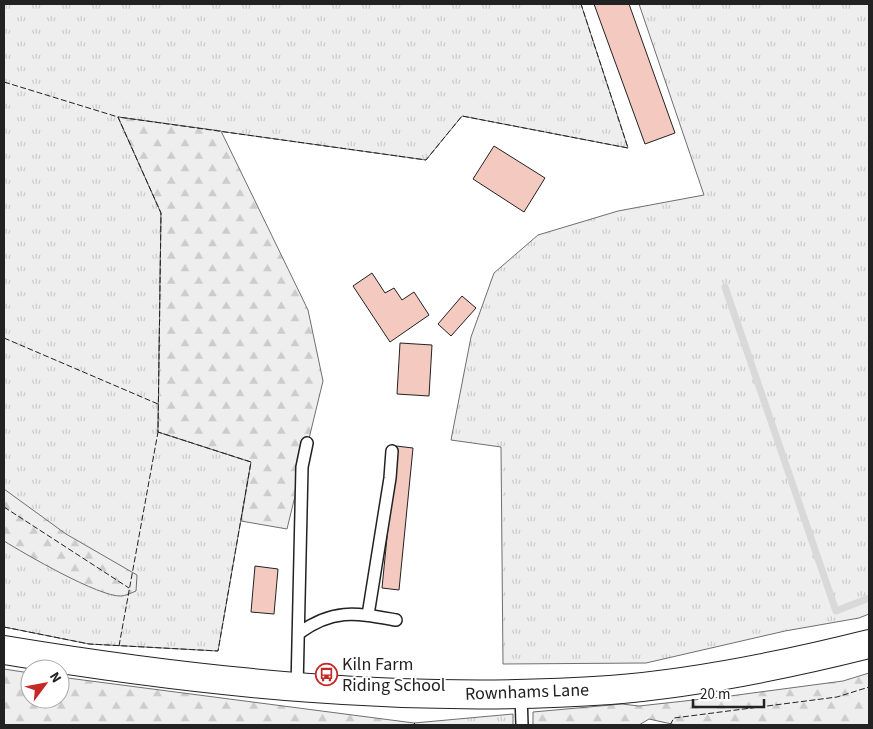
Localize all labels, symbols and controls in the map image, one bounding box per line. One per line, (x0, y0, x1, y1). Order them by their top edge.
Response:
place label: Kiln Farm Riding School (342, 652, 445, 698)
north arrow (20, 659, 70, 709)
bus stop icon: Kiln Farm Riding School (314, 662, 338, 686)
text: N (44, 668, 66, 687)
scale bar (693, 676, 764, 708)
street label: Rownhams Lane (465, 677, 590, 707)
text: 20 m (700, 684, 730, 705)

